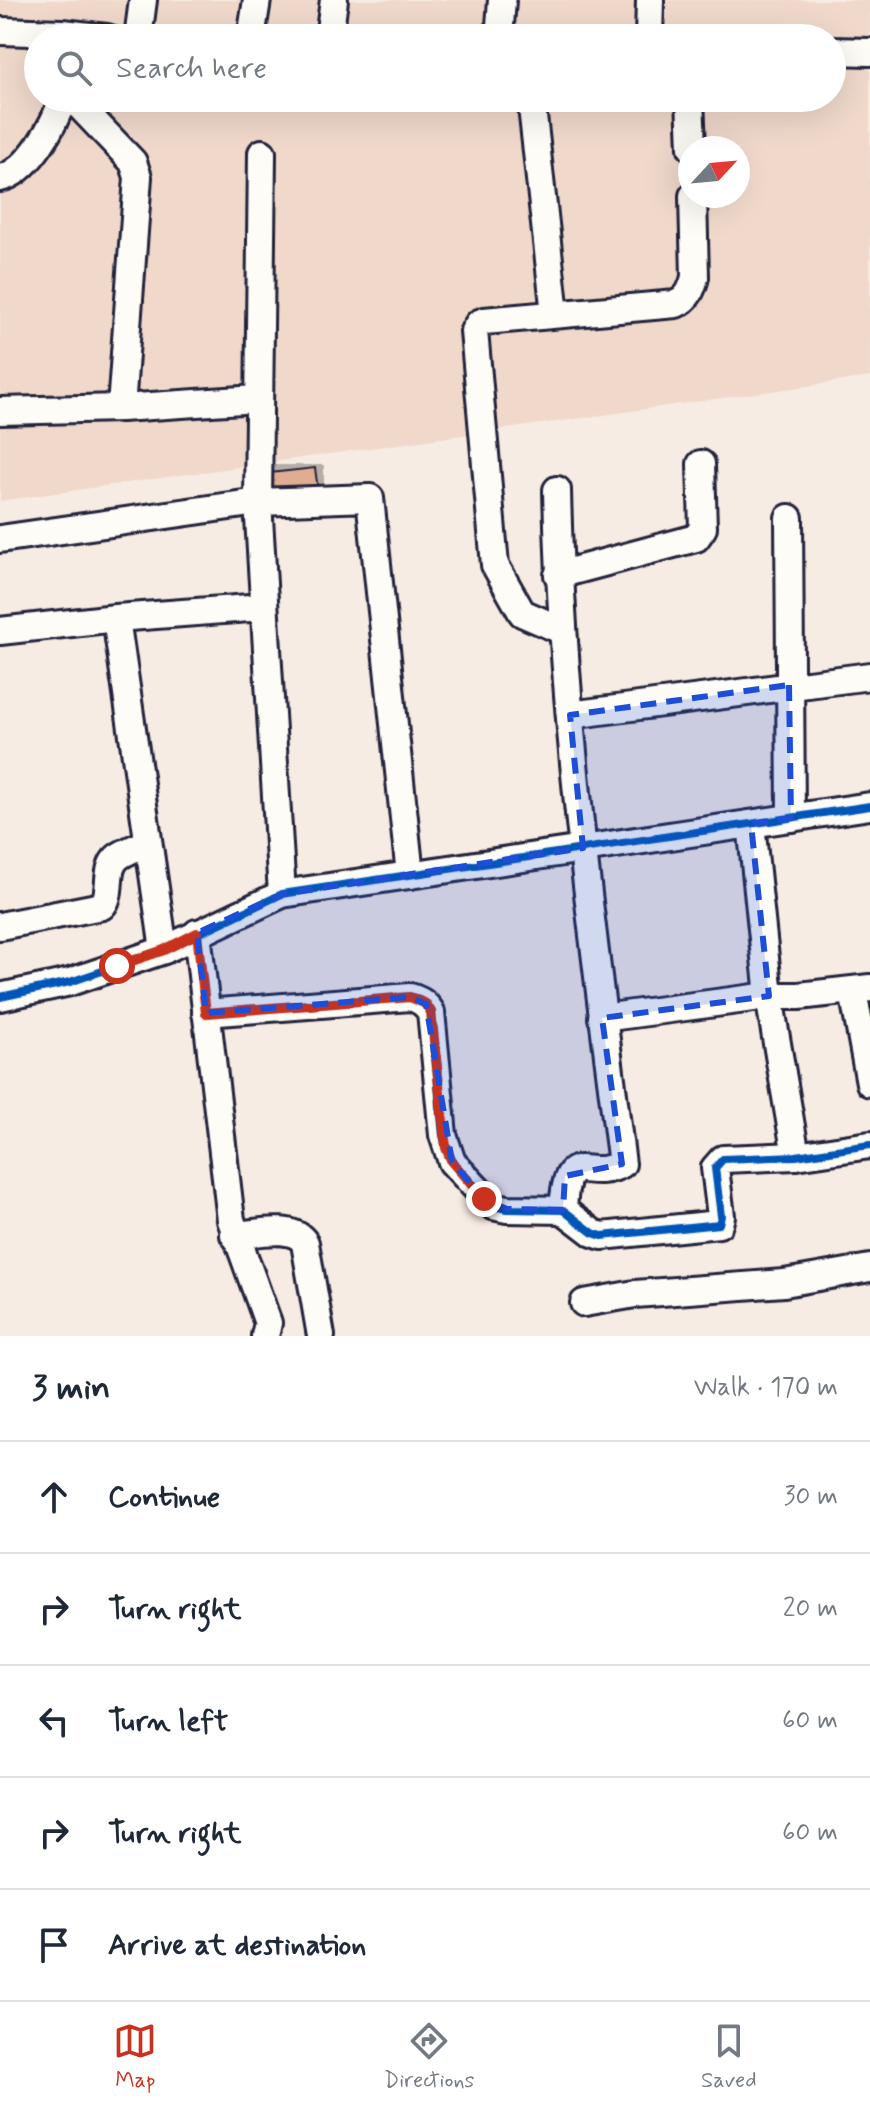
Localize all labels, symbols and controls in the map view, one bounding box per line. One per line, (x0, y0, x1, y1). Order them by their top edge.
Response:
search box (24, 24, 846, 112)
icon: search (52, 46, 96, 90)
text: Search here (116, 49, 267, 88)
north arrow (678, 136, 750, 208)
route start (99, 948, 135, 984)
route end (466, 1181, 502, 1217)
text: 3 min (32, 1366, 110, 1411)
text: Walk · 170 m (694, 1371, 838, 1405)
icon: ahead (32, 1475, 76, 1519)
text: Continue (108, 1478, 220, 1517)
text: 30 m (784, 1480, 838, 1514)
icon: right (32, 1587, 76, 1631)
text: Turn right (108, 1590, 241, 1629)
text: 20 m (783, 1592, 838, 1626)
icon: left (32, 1699, 76, 1743)
text: Turn left (108, 1702, 228, 1741)
text: 60 m (782, 1704, 838, 1738)
icon: right (32, 1811, 76, 1855)
text: Turn right (108, 1814, 241, 1853)
text: 60 m (782, 1816, 838, 1850)
icon: arrive (32, 1923, 76, 1967)
text: Arrive at destination (108, 1926, 366, 1965)
tab: Map (113, 2019, 157, 2095)
tab: Directions (384, 2019, 474, 2095)
tab: Saved (701, 2019, 757, 2095)

